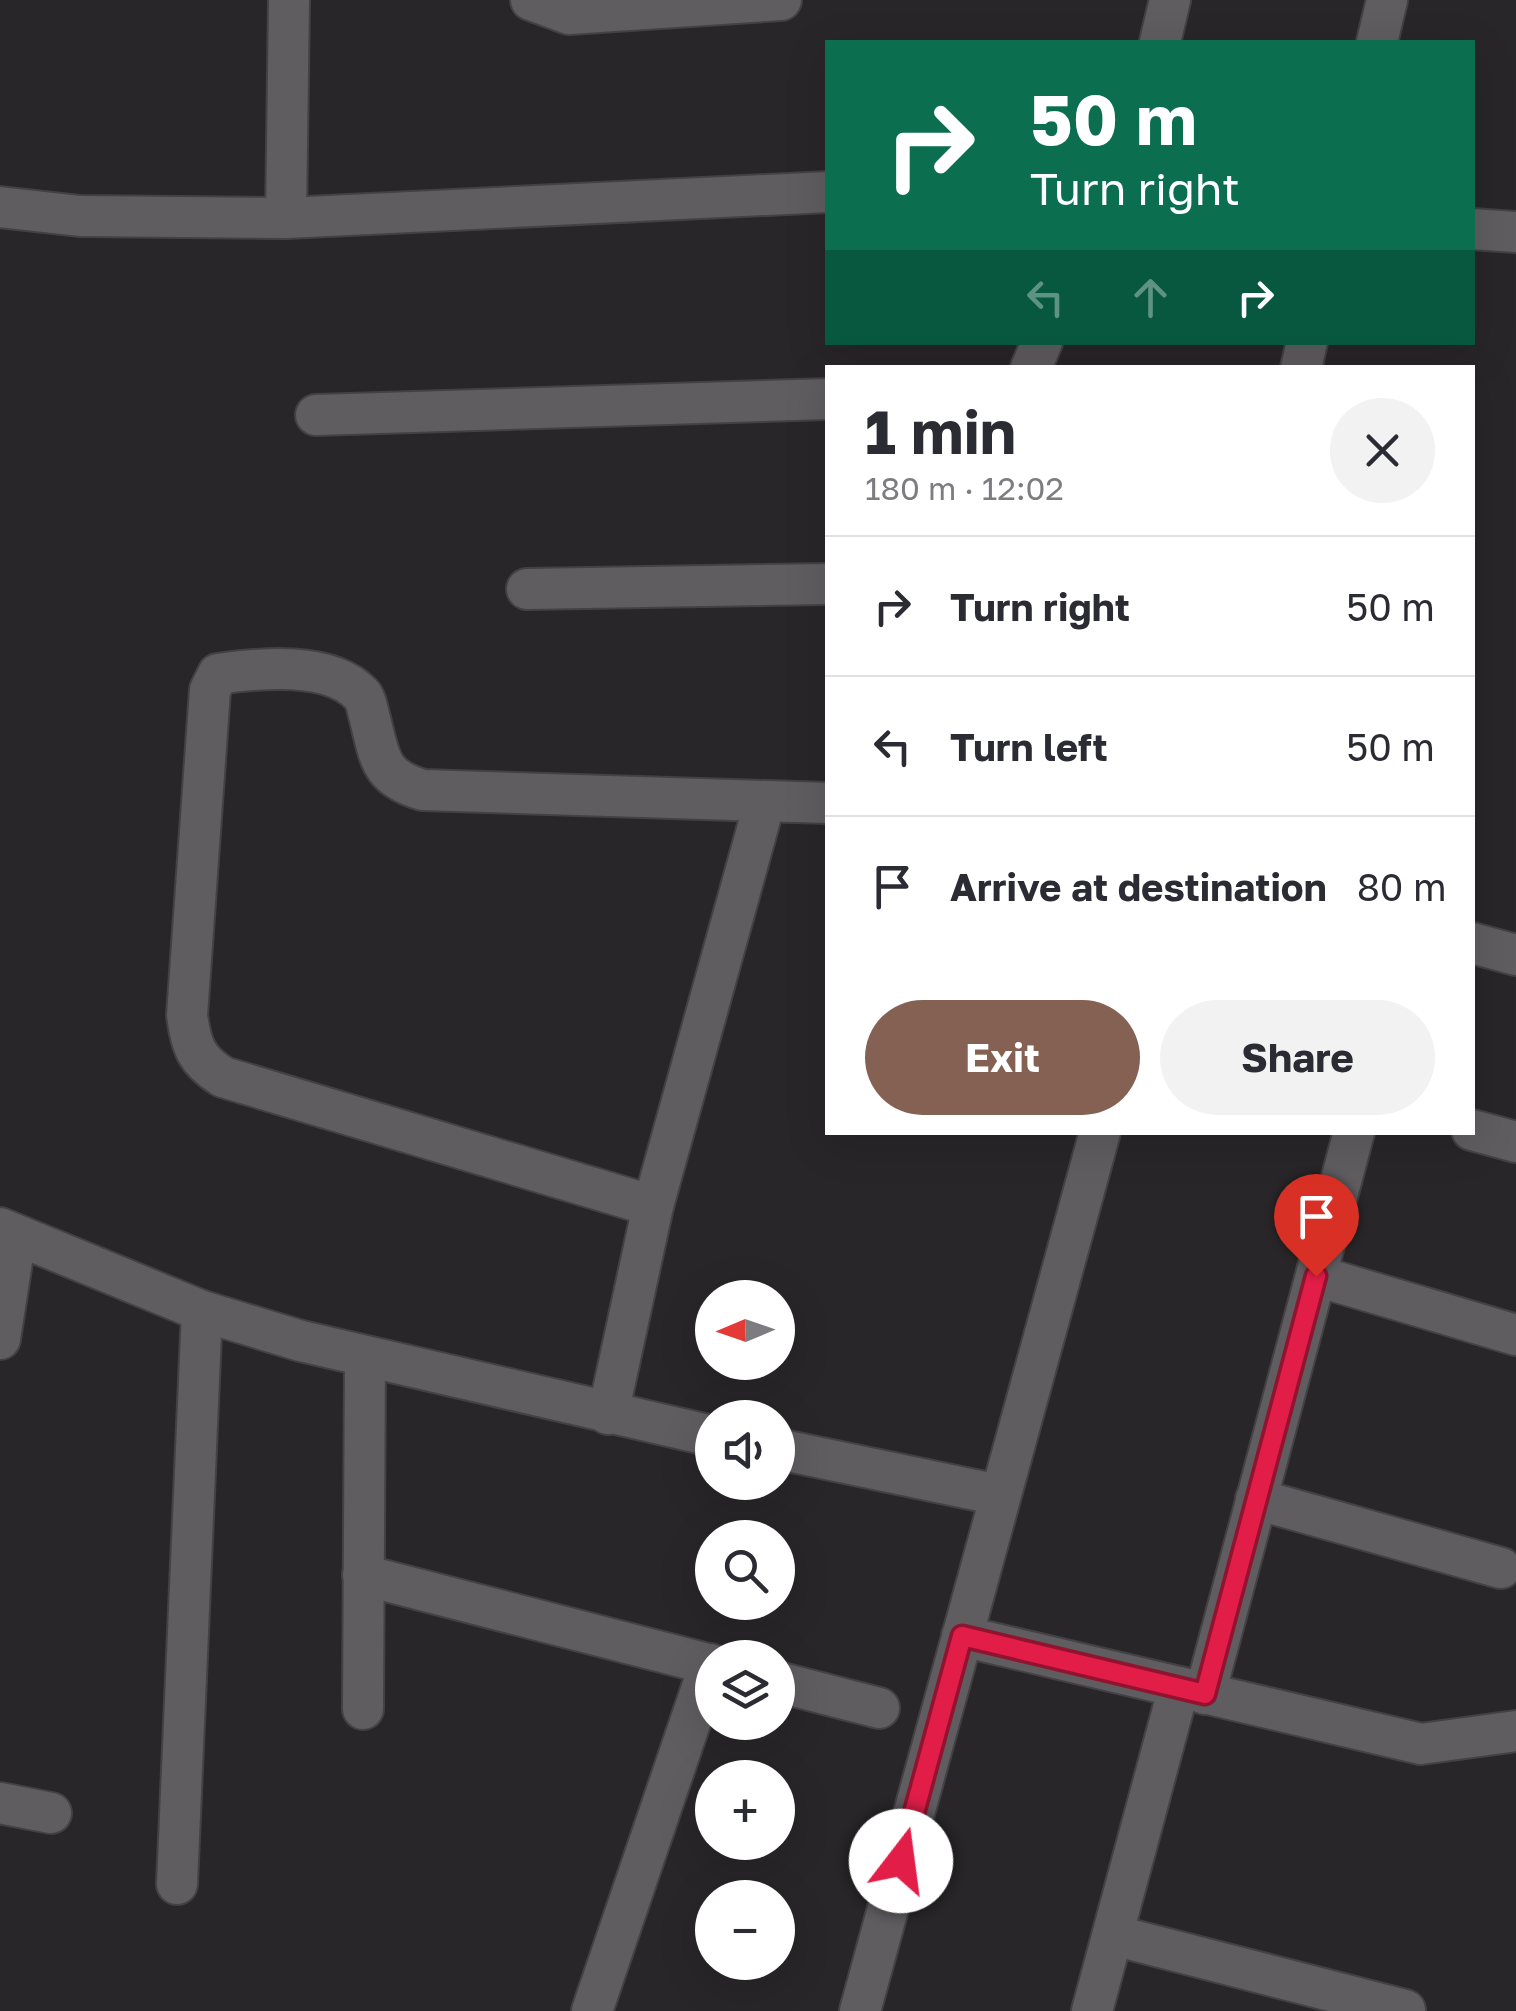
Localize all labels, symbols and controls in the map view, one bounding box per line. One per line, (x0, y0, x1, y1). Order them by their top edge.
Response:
text: 50 m (1030, 76, 1197, 160)
icon: right (865, 80, 995, 210)
text: Turn right (1030, 161, 1240, 215)
icon: left (1018, 270, 1073, 325)
icon: ahead (1123, 270, 1178, 325)
icon: right (1228, 270, 1283, 325)
text: 1 min (865, 395, 1016, 467)
button: close (1330, 398, 1435, 503)
text: 180 m · 12:02 (865, 469, 1064, 507)
icon: right (865, 579, 920, 634)
text: Turn right (950, 584, 1130, 629)
text: 50 m (1346, 584, 1435, 629)
icon: left (865, 719, 920, 774)
text: Turn left (950, 724, 1108, 769)
text: 50 m (1346, 724, 1435, 769)
icon: arrive (865, 859, 920, 914)
text: Arrive at destination (950, 864, 1327, 909)
text: 80 m (1357, 864, 1447, 909)
button: Exit (865, 1000, 1140, 1115)
button: Share (1160, 1000, 1435, 1115)
pin (1274, 1174, 1359, 1277)
icon: arrive (1289, 1189, 1344, 1244)
north arrow (695, 1280, 795, 1380)
map controls (695, 1280, 795, 1980)
button: sound (695, 1400, 795, 1500)
button: search (695, 1520, 795, 1620)
button: layers (695, 1640, 795, 1740)
button: + (695, 1760, 795, 1860)
position arrow (849, 1809, 953, 1913)
button: − (695, 1880, 795, 1980)

